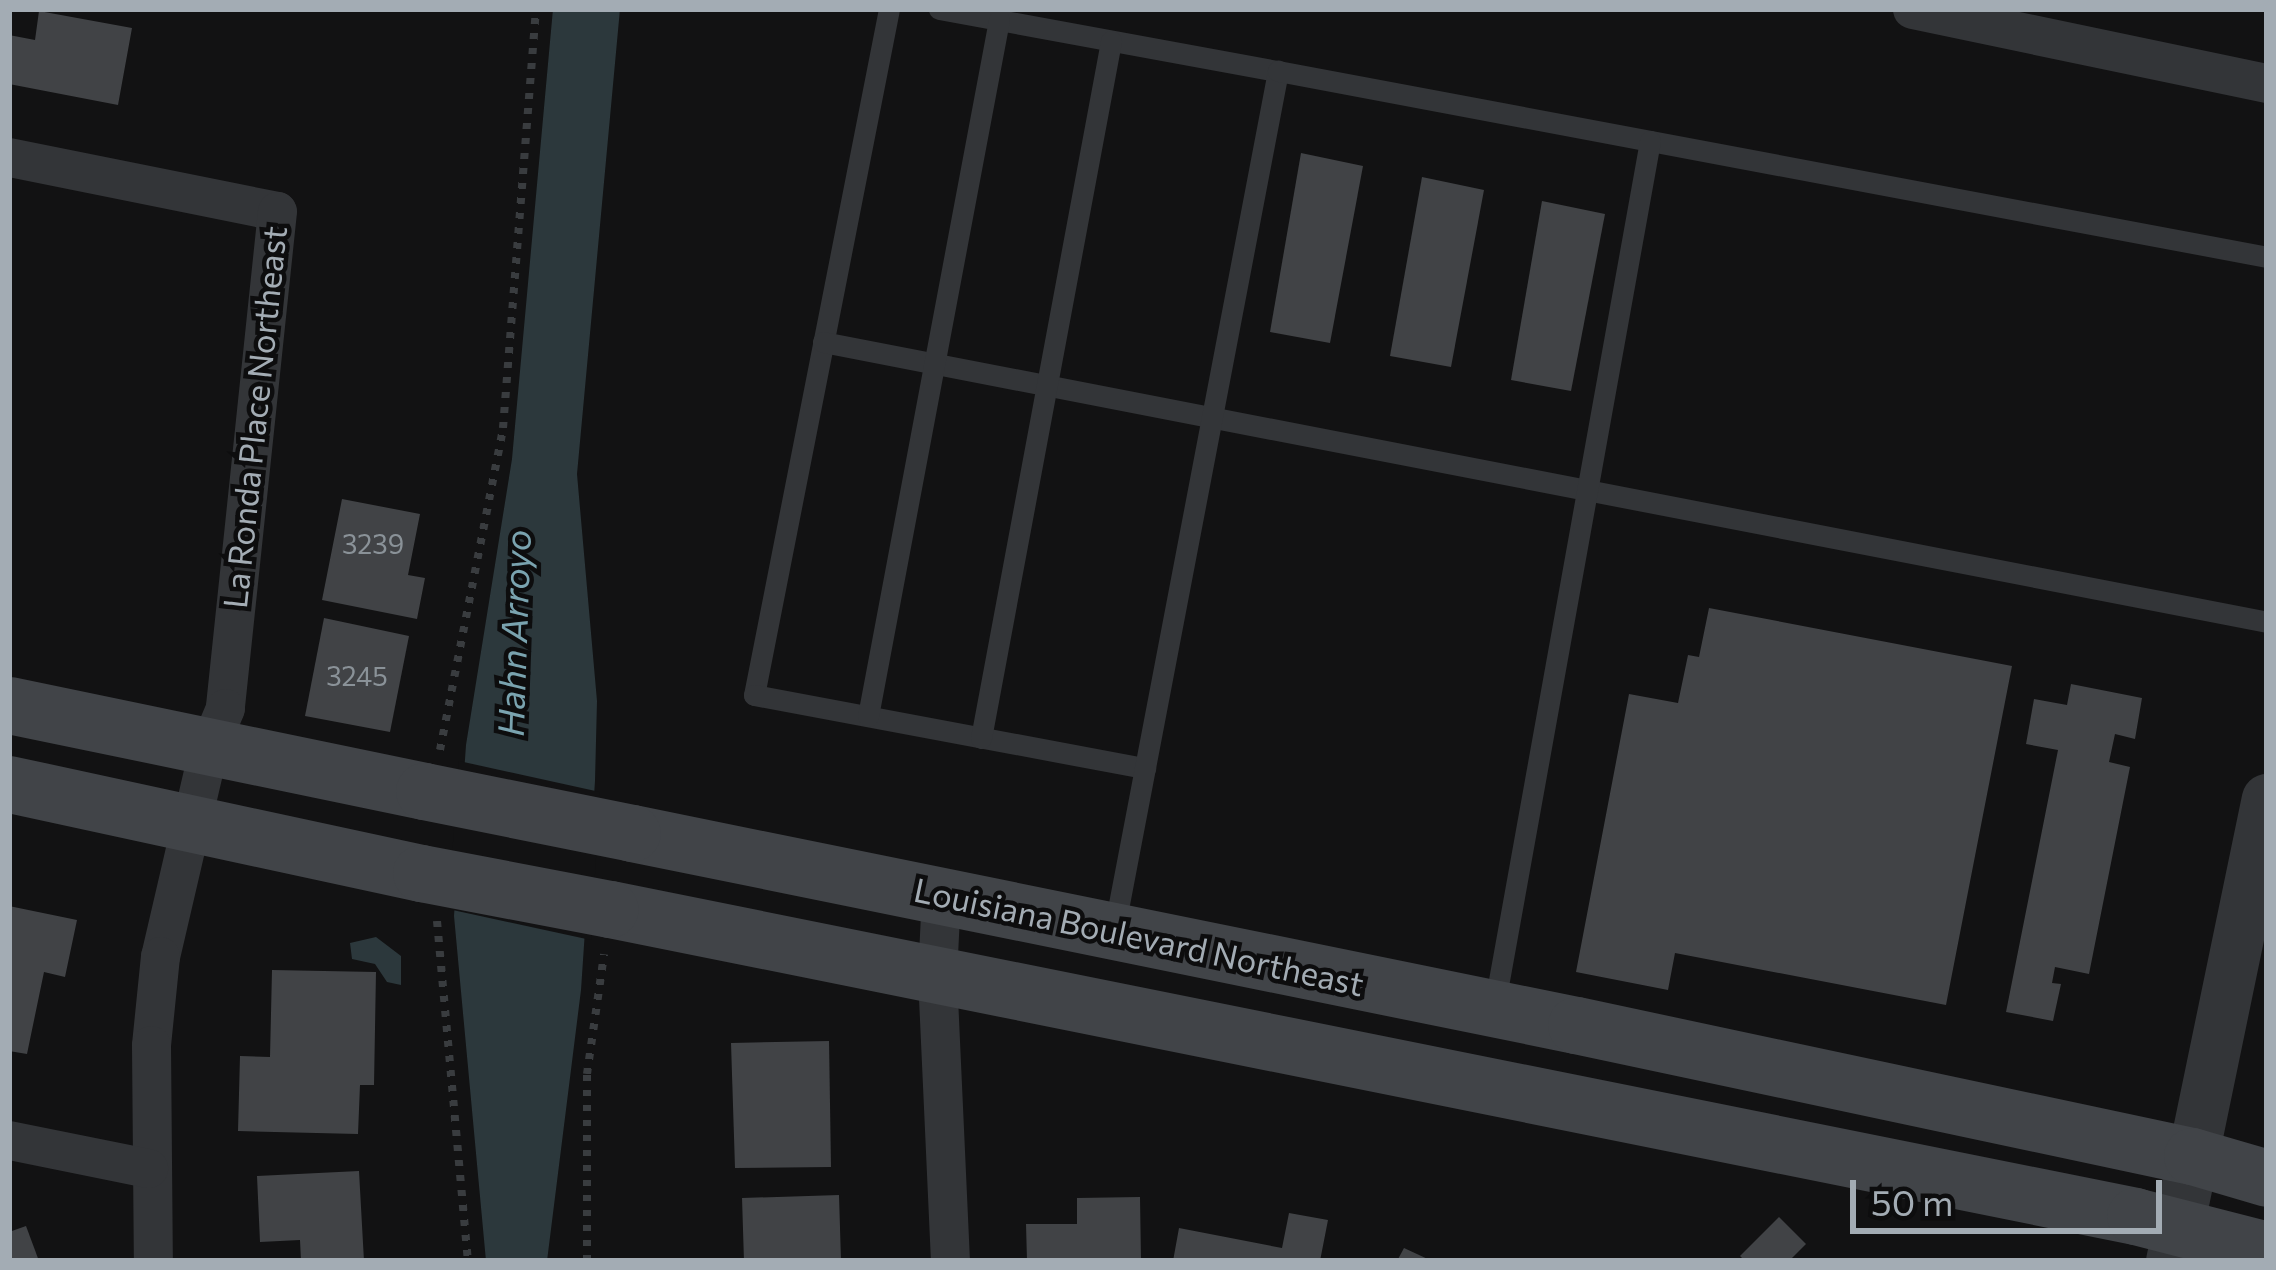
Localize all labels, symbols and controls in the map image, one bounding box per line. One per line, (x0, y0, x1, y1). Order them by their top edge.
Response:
street label: La Ronda Place Northeast (214, 224, 294, 610)
house number: 3239 (342, 528, 404, 560)
water label: Hahn Arroyo (488, 529, 538, 737)
house number: 3245 (326, 660, 388, 692)
street label: Louisiana Boulevard Northeast (911, 869, 1367, 1003)
scale bar (1856, 1156, 2168, 1230)
text: 50 m (1871, 1179, 1953, 1223)

